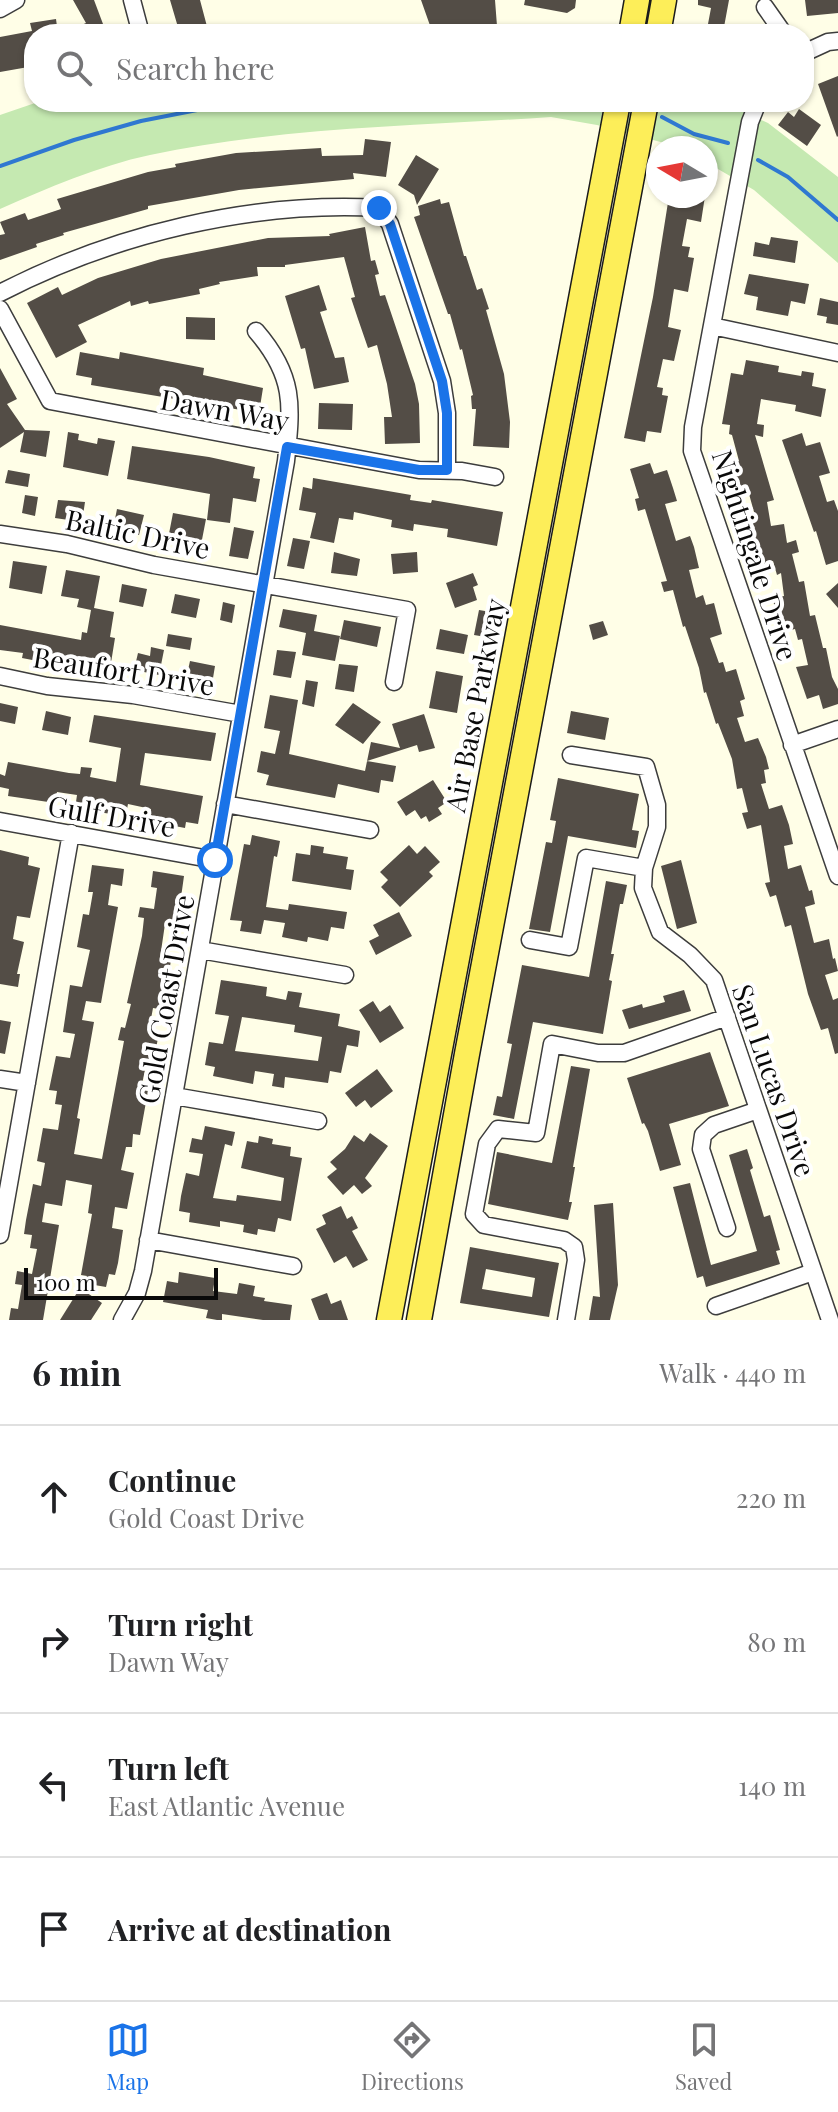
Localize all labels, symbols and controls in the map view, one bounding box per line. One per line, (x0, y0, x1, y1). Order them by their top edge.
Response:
search box (24, 24, 814, 112)
icon: search (52, 46, 96, 90)
text: Search here (116, 48, 275, 88)
north arrow (646, 136, 718, 208)
route end (361, 190, 397, 226)
street label: Dawn Way (158, 379, 292, 439)
street label: Nightingale Drive (705, 445, 807, 665)
street label: Baltic Drive (62, 500, 214, 566)
street label: Air Base Parkway (435, 595, 513, 816)
street label: Beaufort Drive (31, 637, 217, 703)
street label: Gulf Drive (45, 786, 179, 844)
route start (197, 842, 233, 878)
street label: Gold Coast Drive (128, 892, 202, 1106)
street label: San Lucas Drive (725, 979, 825, 1181)
scale bar (24, 1264, 218, 1300)
text: 100 m (36, 1267, 96, 1297)
text: 6 min (32, 1349, 121, 1395)
text: Walk · 440 m (659, 1355, 806, 1390)
text: Continue (108, 1460, 236, 1500)
icon: ahead (32, 1475, 76, 1519)
text: 220 m (736, 1480, 806, 1515)
text: Gold Coast Drive (108, 1500, 305, 1535)
text: Turn right (108, 1604, 253, 1644)
icon: right (32, 1619, 76, 1663)
text: 80 m (747, 1624, 806, 1659)
text: Dawn Way (108, 1644, 229, 1679)
text: Turn left (108, 1748, 229, 1788)
icon: left (32, 1763, 76, 1807)
text: 140 m (738, 1768, 806, 1803)
text: East Atlantic Avenue (108, 1788, 345, 1823)
icon: arrive (32, 1907, 76, 1951)
text: Arrive at destination (108, 1909, 391, 1949)
tab: Map (106, 2018, 150, 2096)
tab: Directions (361, 2018, 464, 2096)
tab: Saved (675, 2018, 732, 2096)

